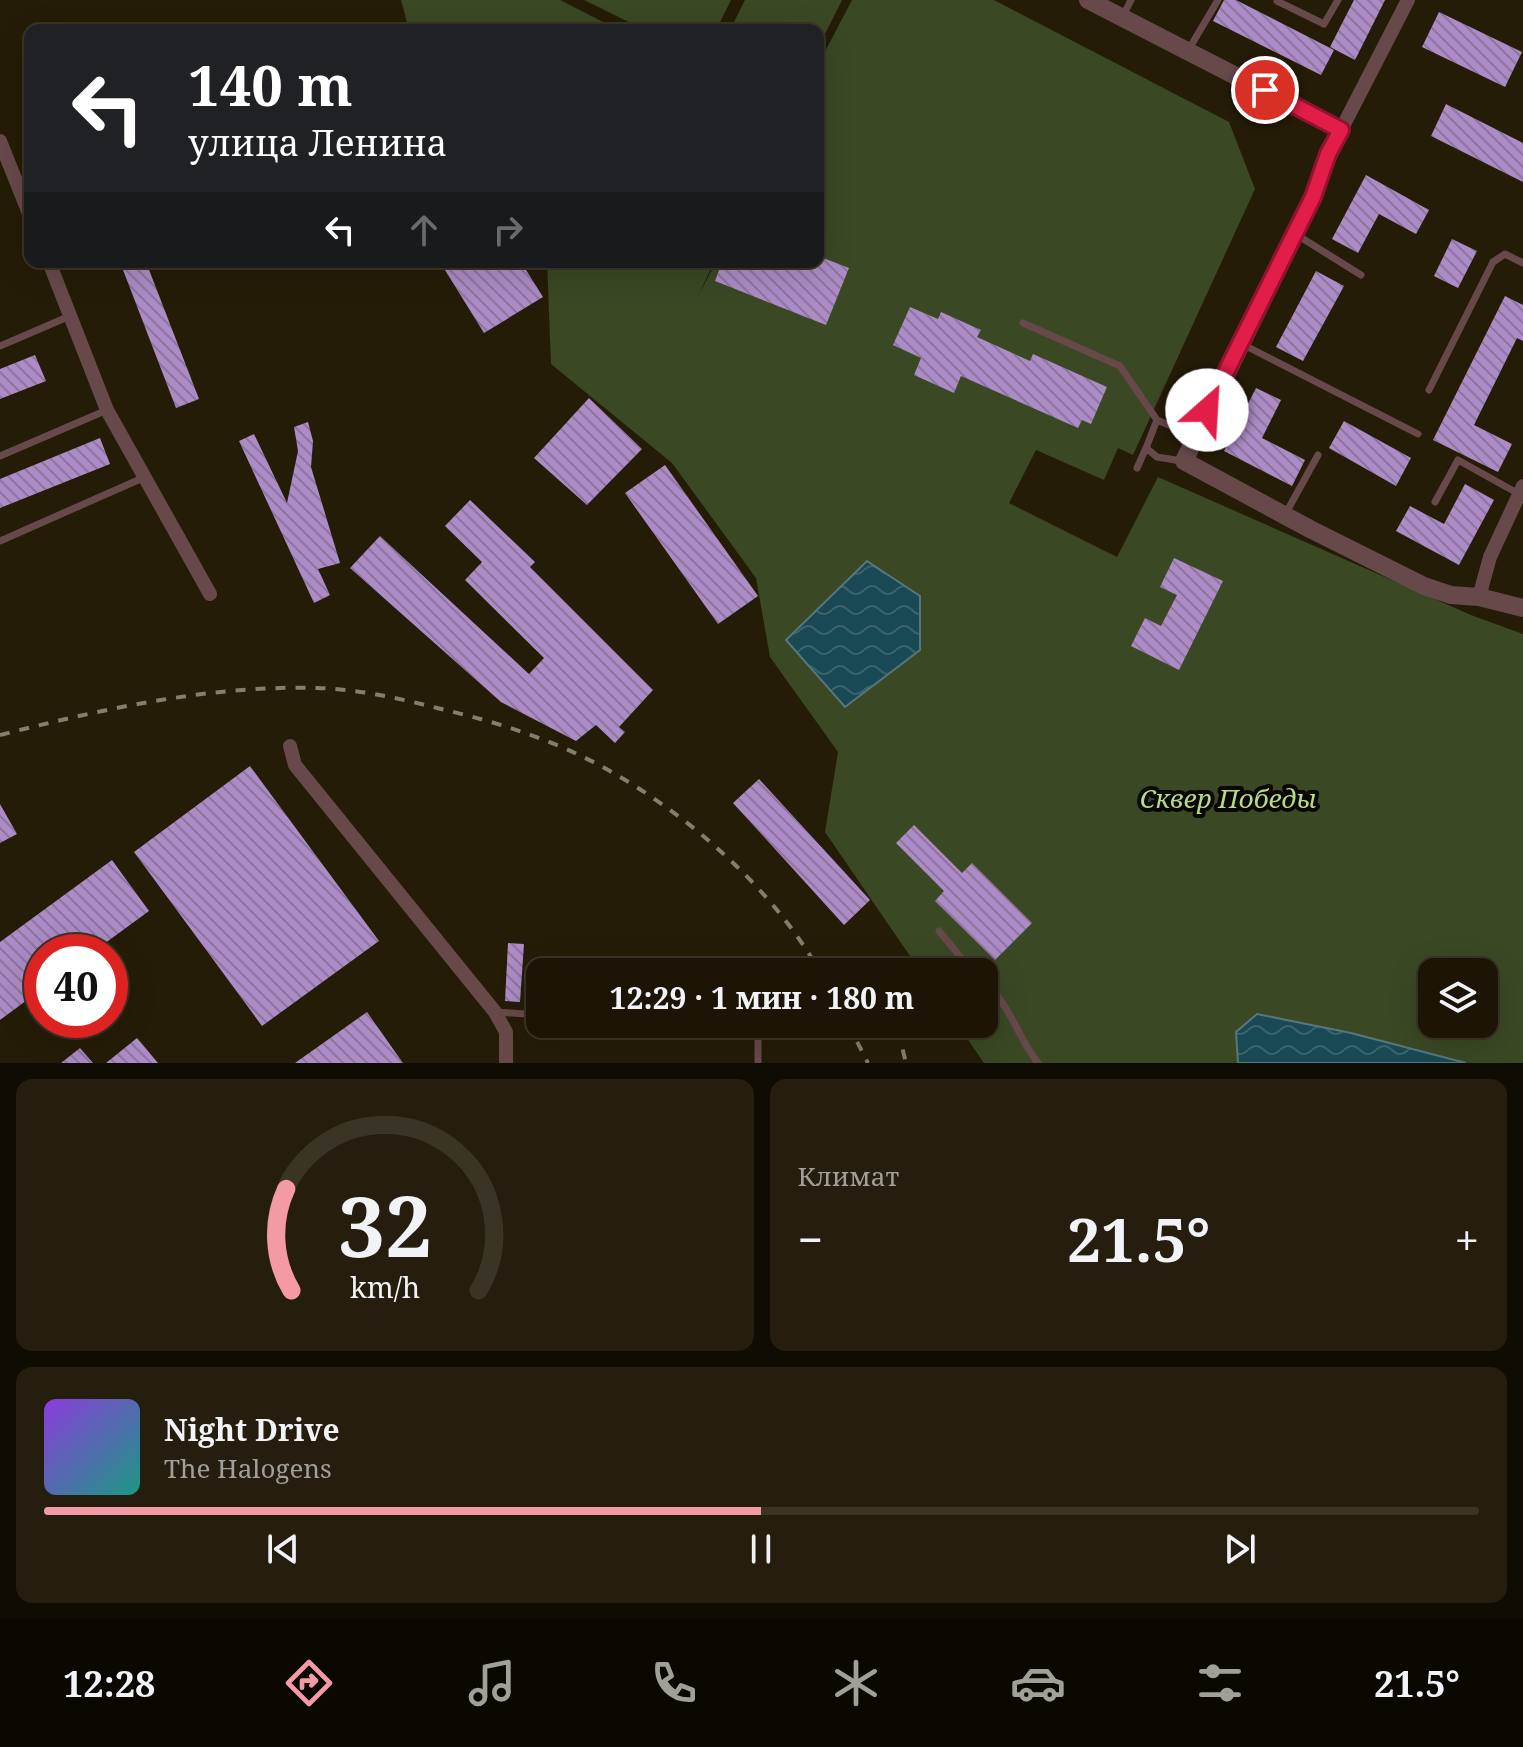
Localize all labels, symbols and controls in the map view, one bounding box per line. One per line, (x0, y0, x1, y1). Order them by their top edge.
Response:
text: 140 m (188, 46, 353, 122)
icon: left (56, 56, 160, 160)
pin (1231, 56, 1299, 124)
icon: arrive (1243, 68, 1287, 112)
text: улица Ленина (188, 118, 447, 167)
icon: left (318, 208, 362, 252)
icon: ahead (402, 208, 446, 252)
icon: right (486, 208, 530, 252)
position arrow (1165, 368, 1249, 452)
park label: Сквер Победы (1140, 780, 1317, 816)
speed limit sign: 40 (24, 934, 128, 1038)
map controls (1418, 958, 1498, 1038)
button: layers (1418, 958, 1498, 1038)
text: 12:29 · 1 мин · 180 m (610, 977, 914, 1018)
text: Климат (798, 1158, 899, 1194)
text: 32 (338, 1168, 432, 1281)
text: 21.5° (1067, 1198, 1210, 1280)
text: − (798, 1209, 823, 1269)
text: + (1454, 1209, 1479, 1269)
text: km/h (350, 1267, 420, 1306)
text: Night Drive (164, 1409, 340, 1450)
text: The Halogens (164, 1450, 332, 1486)
icon: previous (261, 1527, 305, 1571)
icon: pause (739, 1527, 783, 1571)
icon: next (1218, 1527, 1262, 1571)
icon: directions (281, 1655, 337, 1711)
icon: music (464, 1655, 520, 1711)
icon: phone (646, 1655, 702, 1711)
icon: climate (828, 1655, 884, 1711)
icon: car (1010, 1655, 1066, 1711)
icon: filters (1192, 1655, 1248, 1711)
text: 12:28 (63, 1659, 155, 1708)
text: 21.5° (1374, 1659, 1460, 1708)

